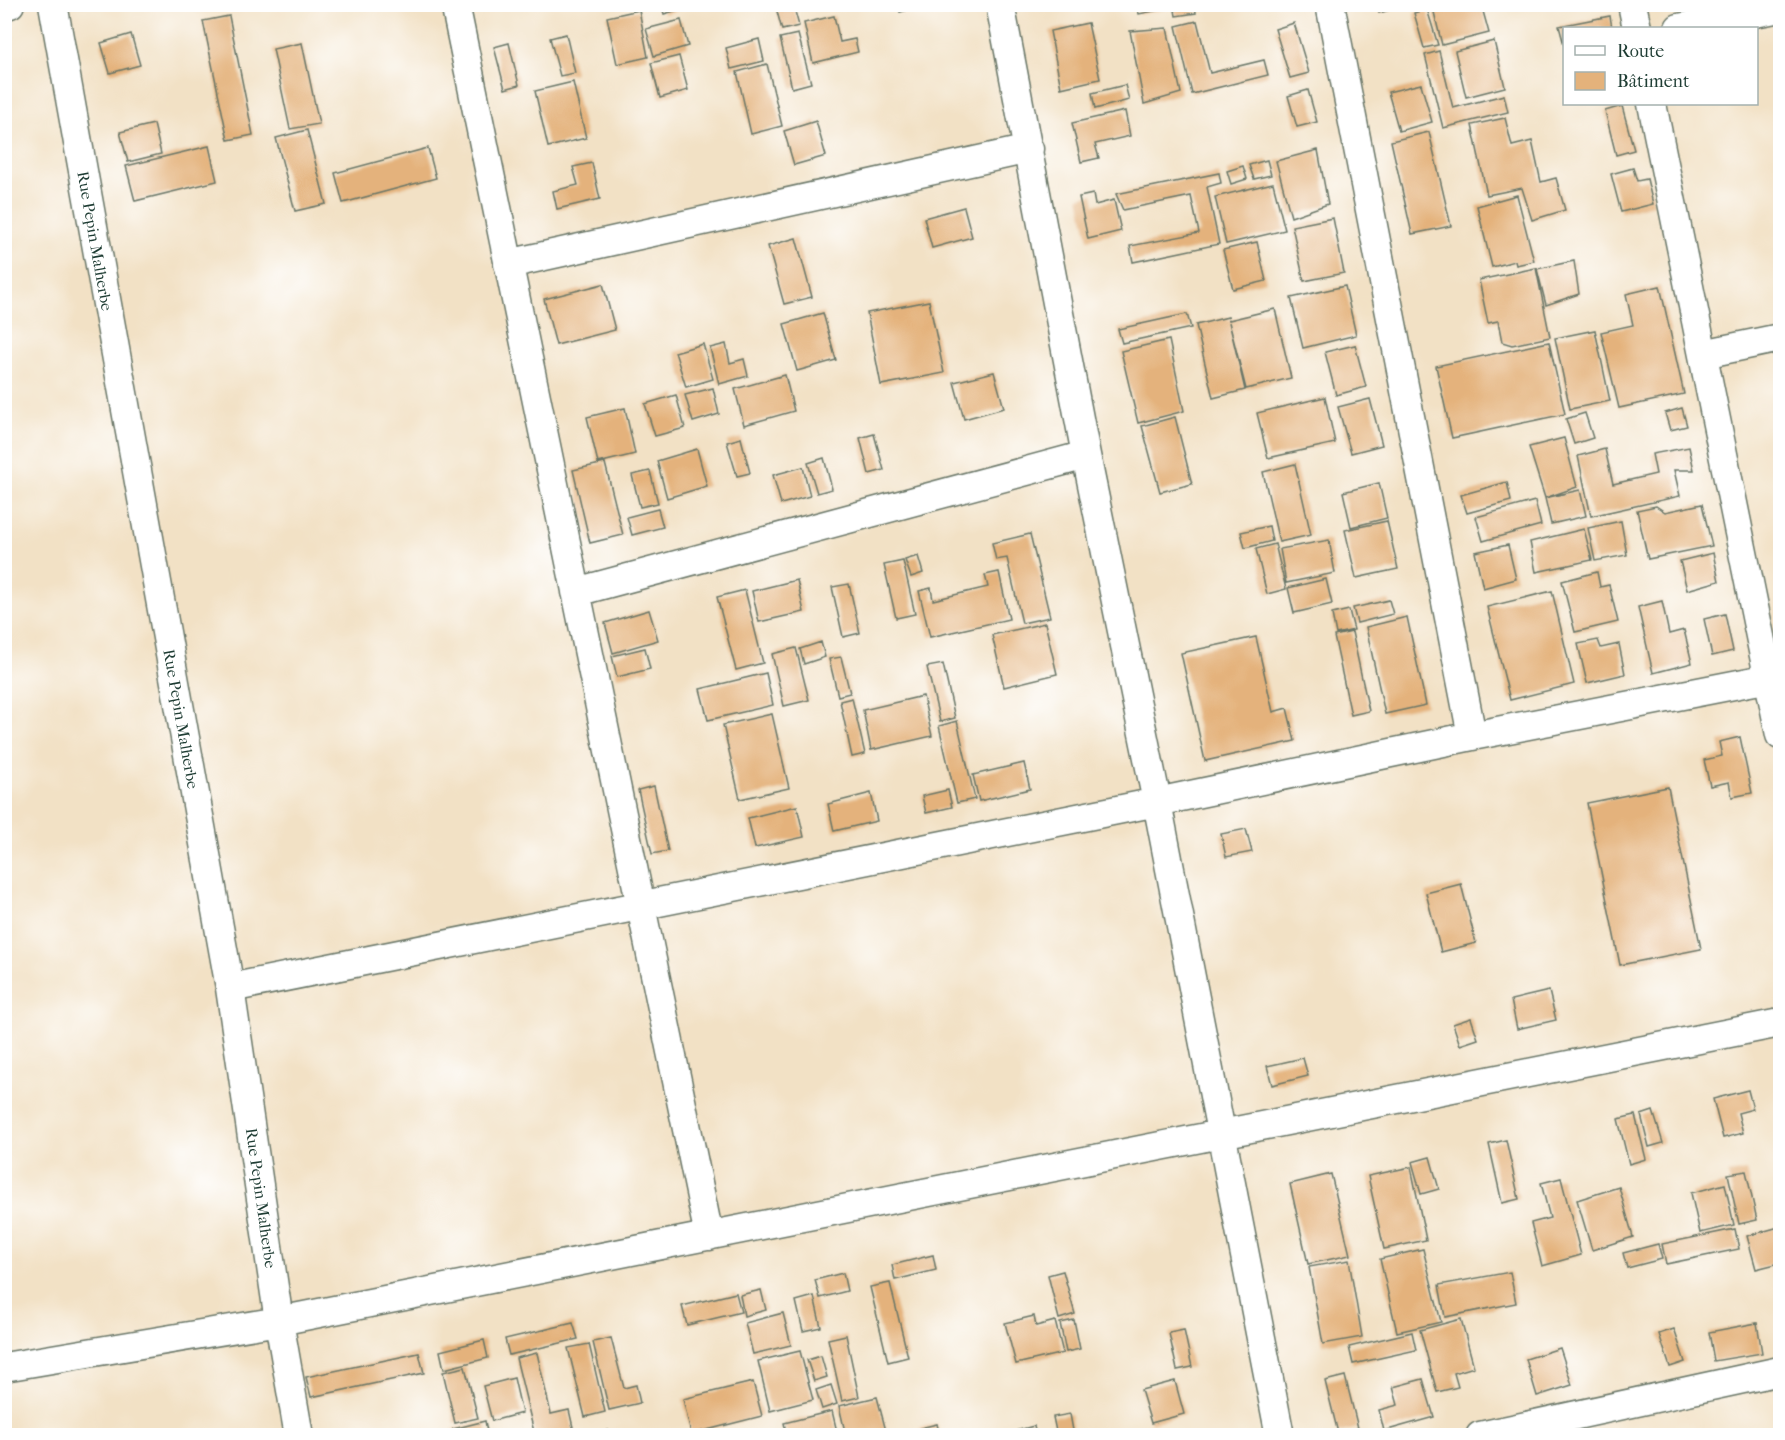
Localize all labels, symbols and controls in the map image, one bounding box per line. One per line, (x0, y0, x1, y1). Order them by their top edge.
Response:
legend (1563, 27, 1758, 105)
text: Route (1617, 41, 1664, 62)
text: Bâtiment (1617, 71, 1690, 92)
street label: Rue Pepin Malherbe (73, 170, 117, 312)
street label: Rue Pepin Malherbe (159, 648, 203, 790)
street label: Rue Pepin Malherbe (242, 1127, 280, 1269)

